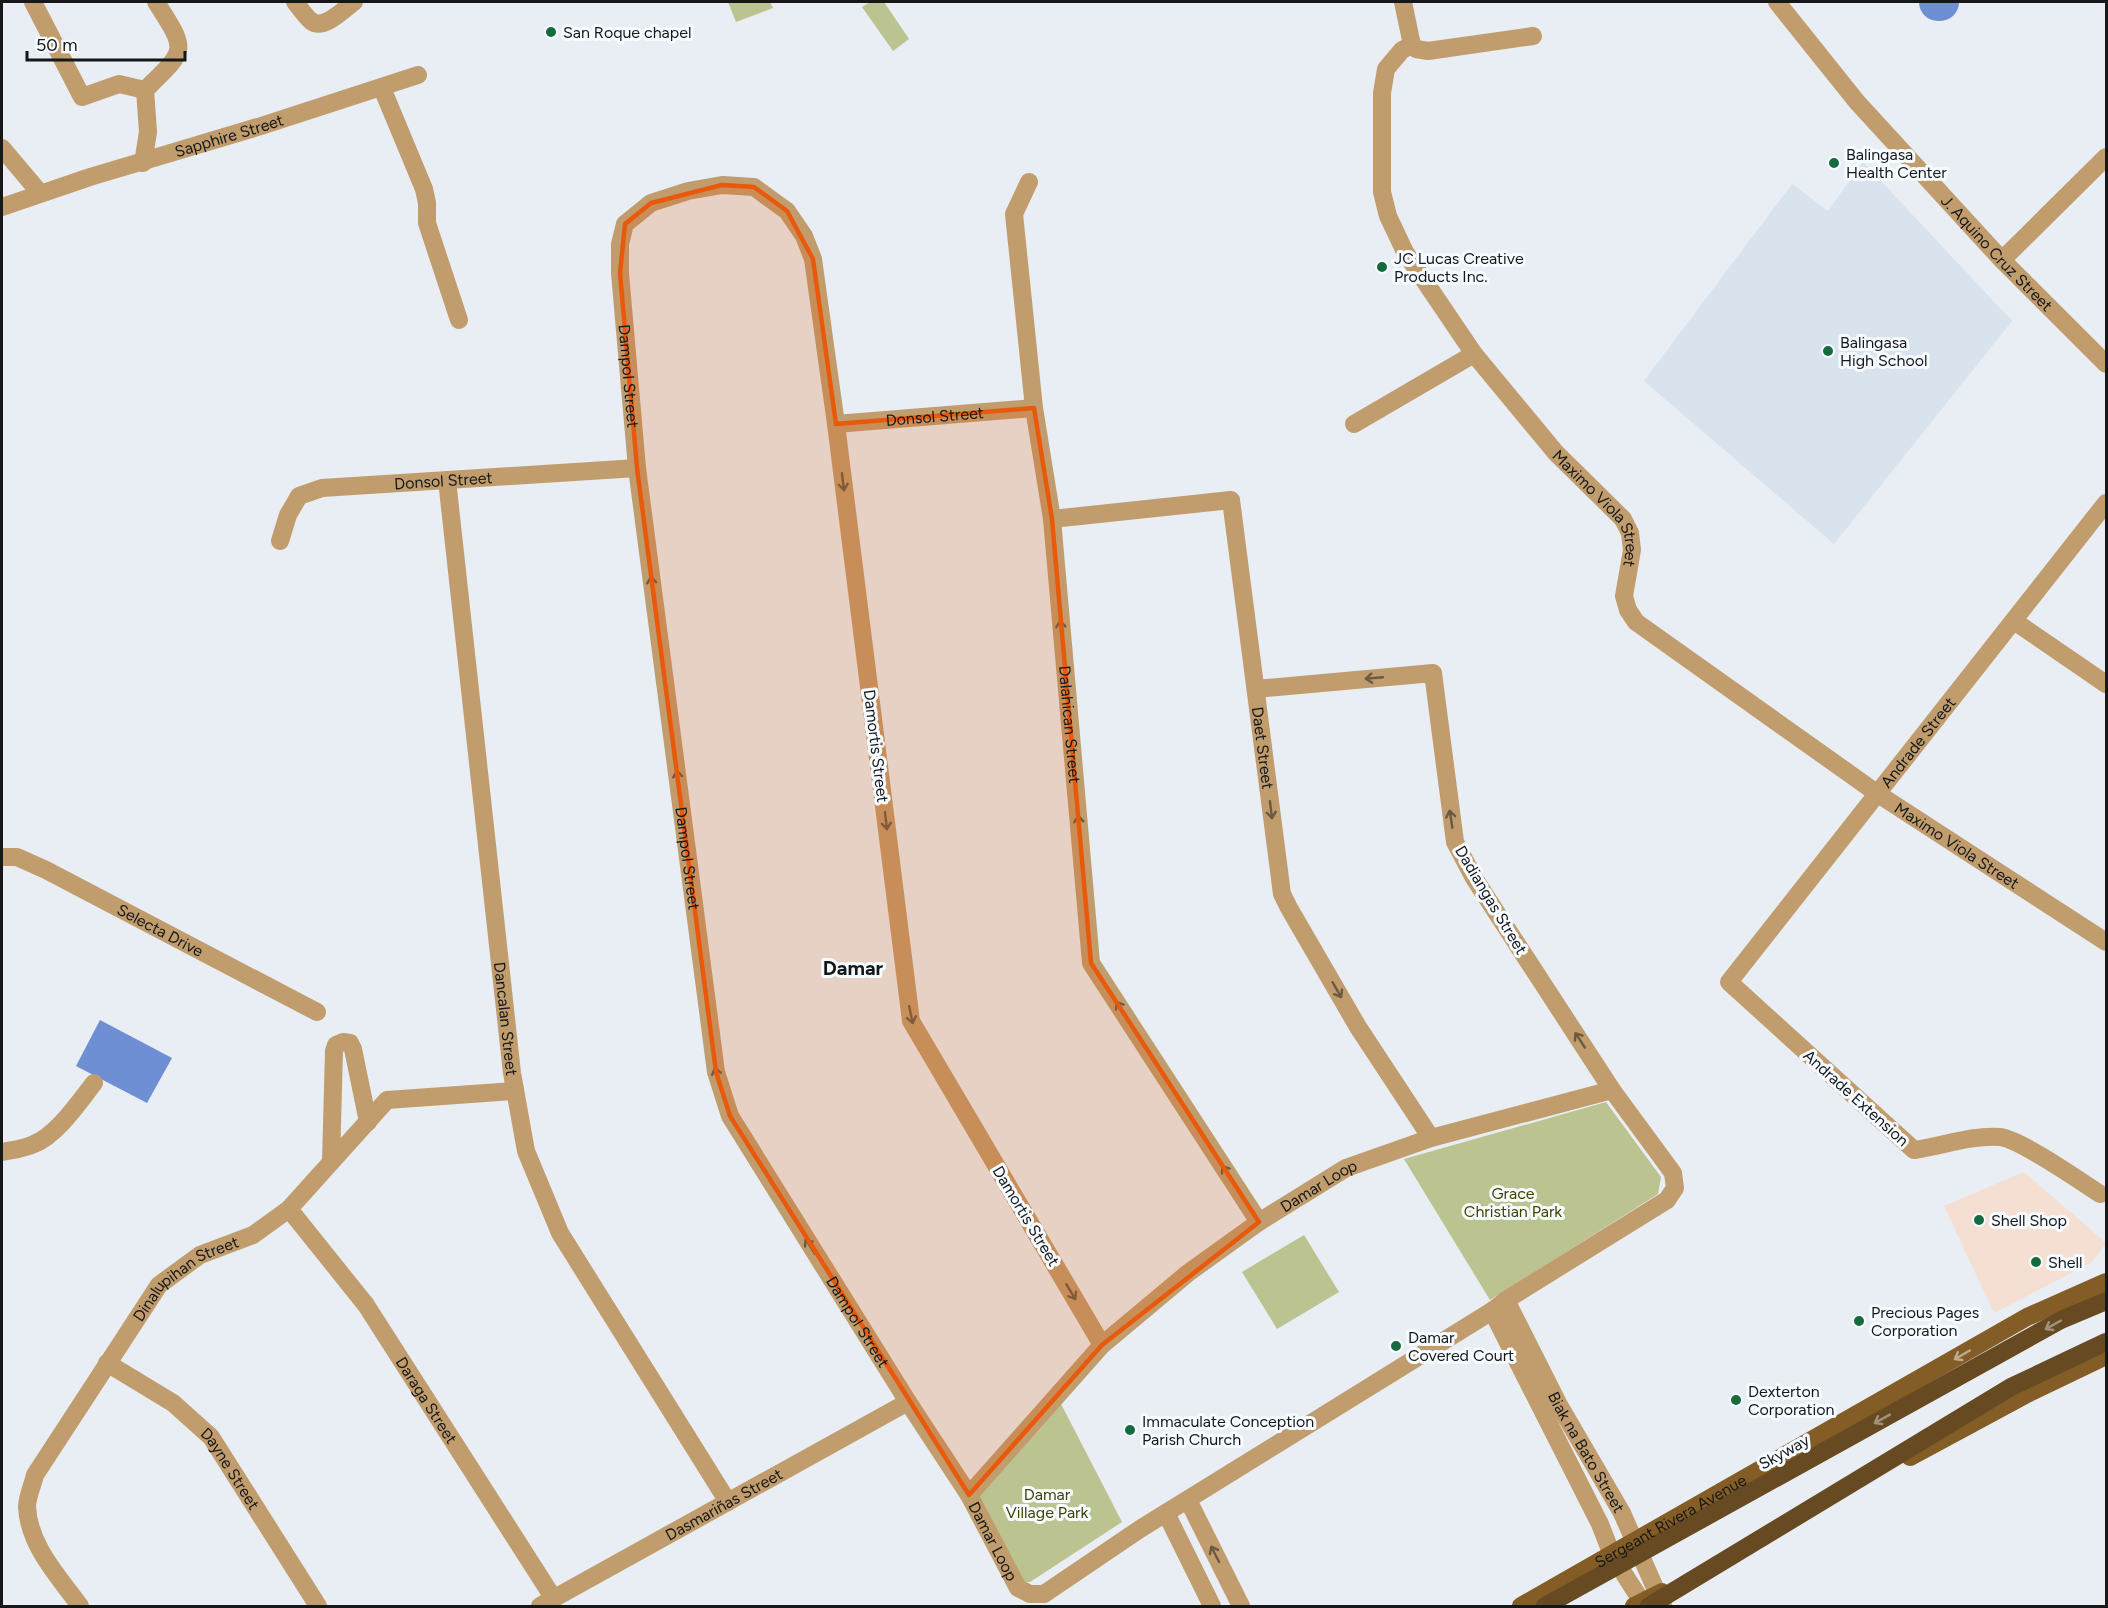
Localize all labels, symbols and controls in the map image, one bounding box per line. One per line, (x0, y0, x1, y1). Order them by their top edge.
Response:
place label: San Roque chapel (563, 23, 691, 42)
scale bar (27, 24, 184, 62)
marker: San Roque chapel (544, 25, 558, 39)
text: 50 m (36, 34, 78, 56)
street label: Sapphire Street (172, 110, 286, 161)
place label: Balingasa Health Center (1846, 145, 1947, 182)
marker: Balingasa Health Center (1827, 156, 1841, 170)
street label: J. Aquino Cruz Street (1938, 191, 2057, 315)
place label: JC Lucas Creative Products Inc. (1394, 249, 1524, 286)
marker: JC Lucas Creative Products Inc. (1375, 260, 1389, 274)
street label: Dampol Street (615, 323, 643, 429)
place label: Balingasa High School (1840, 333, 1928, 370)
marker: Balingasa High School (1821, 344, 1835, 358)
street label: Donsol Street (885, 403, 984, 429)
street label: Maximo Viola Street (1549, 446, 1642, 568)
street label: Donsol Street (394, 468, 493, 493)
one-way arrow (838, 472, 849, 492)
one-way arrow (647, 576, 658, 596)
one-way arrow (1055, 620, 1066, 640)
street label: Dalahican Street (1055, 665, 1085, 784)
one-way arrow (1365, 673, 1385, 684)
street label: Damortis Street (860, 689, 892, 803)
street label: Andrade Street (1876, 693, 1959, 791)
street label: Daet Street (1248, 706, 1278, 790)
one-way arrow (672, 769, 683, 789)
street label: Maximo Viola Street (1891, 798, 2023, 893)
one-way arrow (1265, 799, 1276, 819)
street label: Dampol Street (672, 806, 704, 911)
one-way arrow (1445, 810, 1456, 829)
one-way arrow (880, 811, 891, 831)
one-way arrow (1073, 814, 1084, 834)
street label: Dadiangas Street (1451, 842, 1531, 958)
street label: Selecta Drive (114, 900, 207, 960)
district label: Damar (823, 956, 884, 980)
street label: Dancalan Street (490, 961, 522, 1077)
one-way arrow (1331, 981, 1343, 998)
one-way arrow (1115, 1001, 1127, 1018)
one-way arrow (906, 1004, 917, 1024)
one-way arrow (1574, 1033, 1586, 1049)
street label: Andrade Extension (1800, 1046, 1913, 1150)
one-way arrow (711, 1067, 723, 1086)
street label: Damar Loop (1277, 1155, 1359, 1216)
street label: Damortis Street (989, 1162, 1063, 1270)
one-way arrow (1221, 1165, 1233, 1182)
park label: Grace Christian Park (1464, 1184, 1562, 1221)
place label: Shell Shop (1991, 1211, 2067, 1230)
marker: Shell Shop (1972, 1213, 1986, 1227)
street label: Dinalupihan Street (129, 1232, 241, 1325)
one-way arrow (804, 1238, 816, 1255)
place label: Shell (2048, 1253, 2083, 1272)
marker: Shell (2029, 1255, 2043, 1269)
street label: Dampol Street (823, 1273, 894, 1371)
one-way arrow (1066, 1283, 1078, 1300)
place label: Precious Pages Corporation (1871, 1303, 1979, 1340)
marker: Precious Pages Corporation (1852, 1314, 1866, 1328)
one-way arrow (2045, 1319, 2062, 1331)
place label: Damar Covered Court (1408, 1328, 1514, 1365)
marker: Damar Covered Court (1389, 1339, 1403, 1353)
one-way arrow (1954, 1350, 1971, 1362)
street label: Daraga Street (392, 1353, 462, 1447)
place label: Dexterton Corporation (1748, 1382, 1835, 1419)
street label: Biak na Bato Street (1544, 1388, 1629, 1516)
marker: Dexterton Corporation (1729, 1393, 1743, 1407)
place label: Immaculate Conception Parish Church (1142, 1412, 1314, 1449)
one-way arrow (1874, 1414, 1892, 1425)
street label: Dayne Street (197, 1423, 264, 1513)
marker: Immaculate Conception Parish Church (1123, 1423, 1137, 1437)
street label: Skyway (1755, 1430, 1813, 1474)
street label: Dasmariñas Street (662, 1464, 786, 1544)
street label: Sergeant Rivera Avenue (1591, 1470, 1750, 1572)
park label: Damar Village Park (1006, 1485, 1088, 1522)
street label: Damar Loop (965, 1498, 1022, 1584)
one-way arrow (1209, 1546, 1220, 1564)

